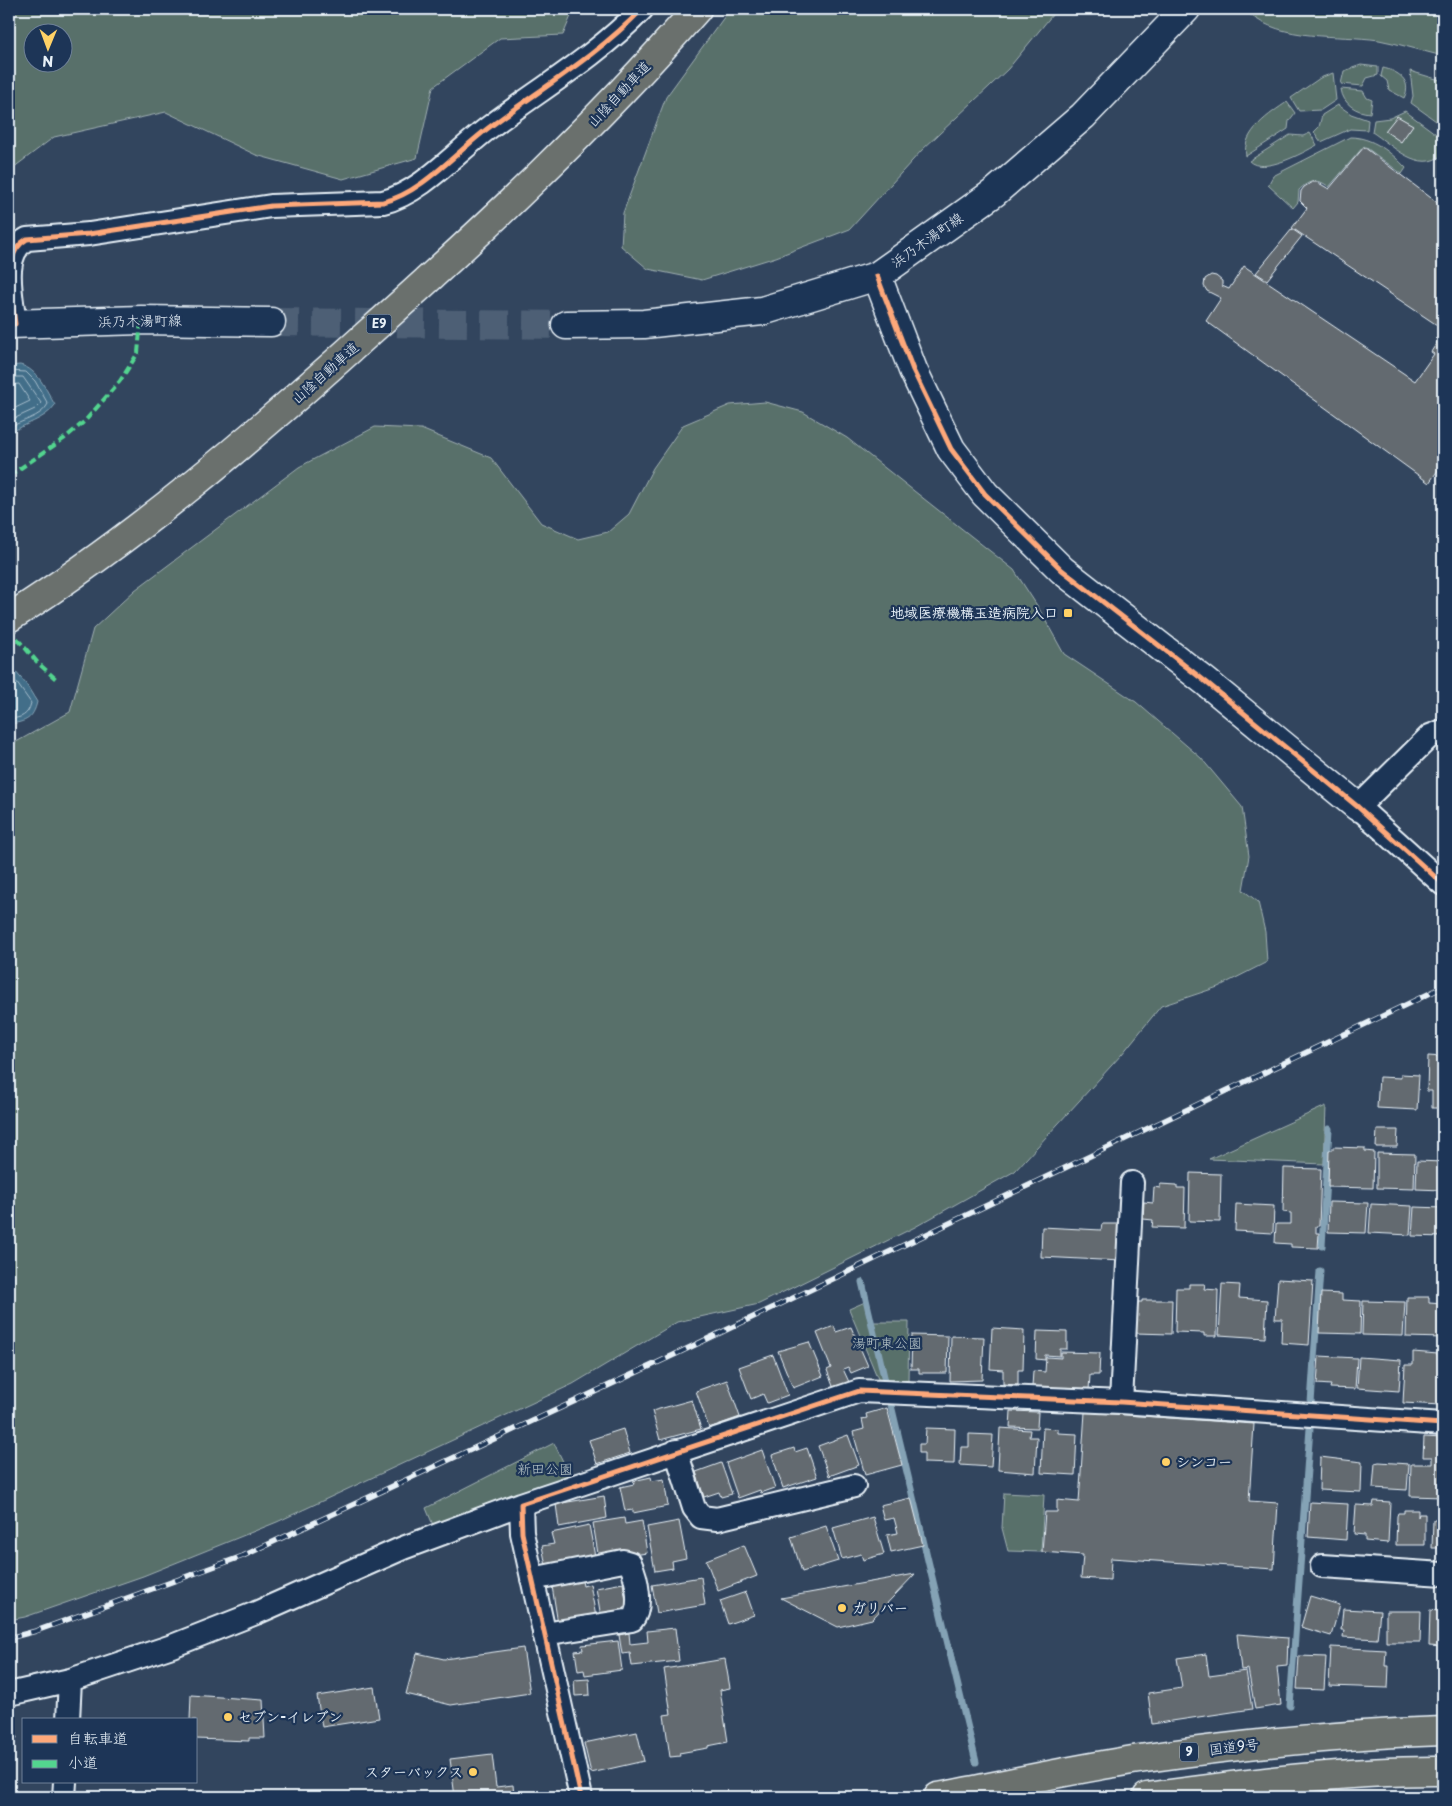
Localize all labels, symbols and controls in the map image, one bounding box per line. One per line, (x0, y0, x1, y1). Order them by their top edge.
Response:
north arrow (22, 22, 72, 72)
text: N (42, 51, 53, 72)
street label: 山陰自動車道 (582, 56, 655, 132)
street label: 浜乃木湯町線 (886, 207, 967, 272)
street label: 浜乃木湯町線 (98, 309, 182, 332)
road number: E9 (366, 314, 392, 334)
street label: 山陰自動車道 (286, 337, 363, 409)
place label: 地域医療機構玉造病院入口 (890, 602, 1058, 623)
marker: 地域医療機構玉造病院入口 (1062, 607, 1074, 619)
park label: 湯町東公園 (852, 1332, 922, 1353)
place label: シンコー (1176, 1451, 1232, 1472)
marker: シンコー (1160, 1456, 1172, 1468)
park label: 新田公園 (517, 1458, 573, 1479)
place label: ガリバー (852, 1597, 908, 1618)
marker: ガリバー (836, 1602, 848, 1614)
place label: セブン-イレブン (238, 1706, 343, 1727)
marker: セブン-イレブン (222, 1711, 234, 1723)
legend (22, 1718, 198, 1784)
text: 自転車道 (68, 1726, 128, 1749)
street label: 国道9号 (1208, 1733, 1260, 1760)
road number: 9 (1180, 1742, 1198, 1761)
text: 小道 (68, 1750, 98, 1773)
place label: スターバックス (365, 1761, 463, 1782)
marker: スターバックス (467, 1766, 479, 1778)

